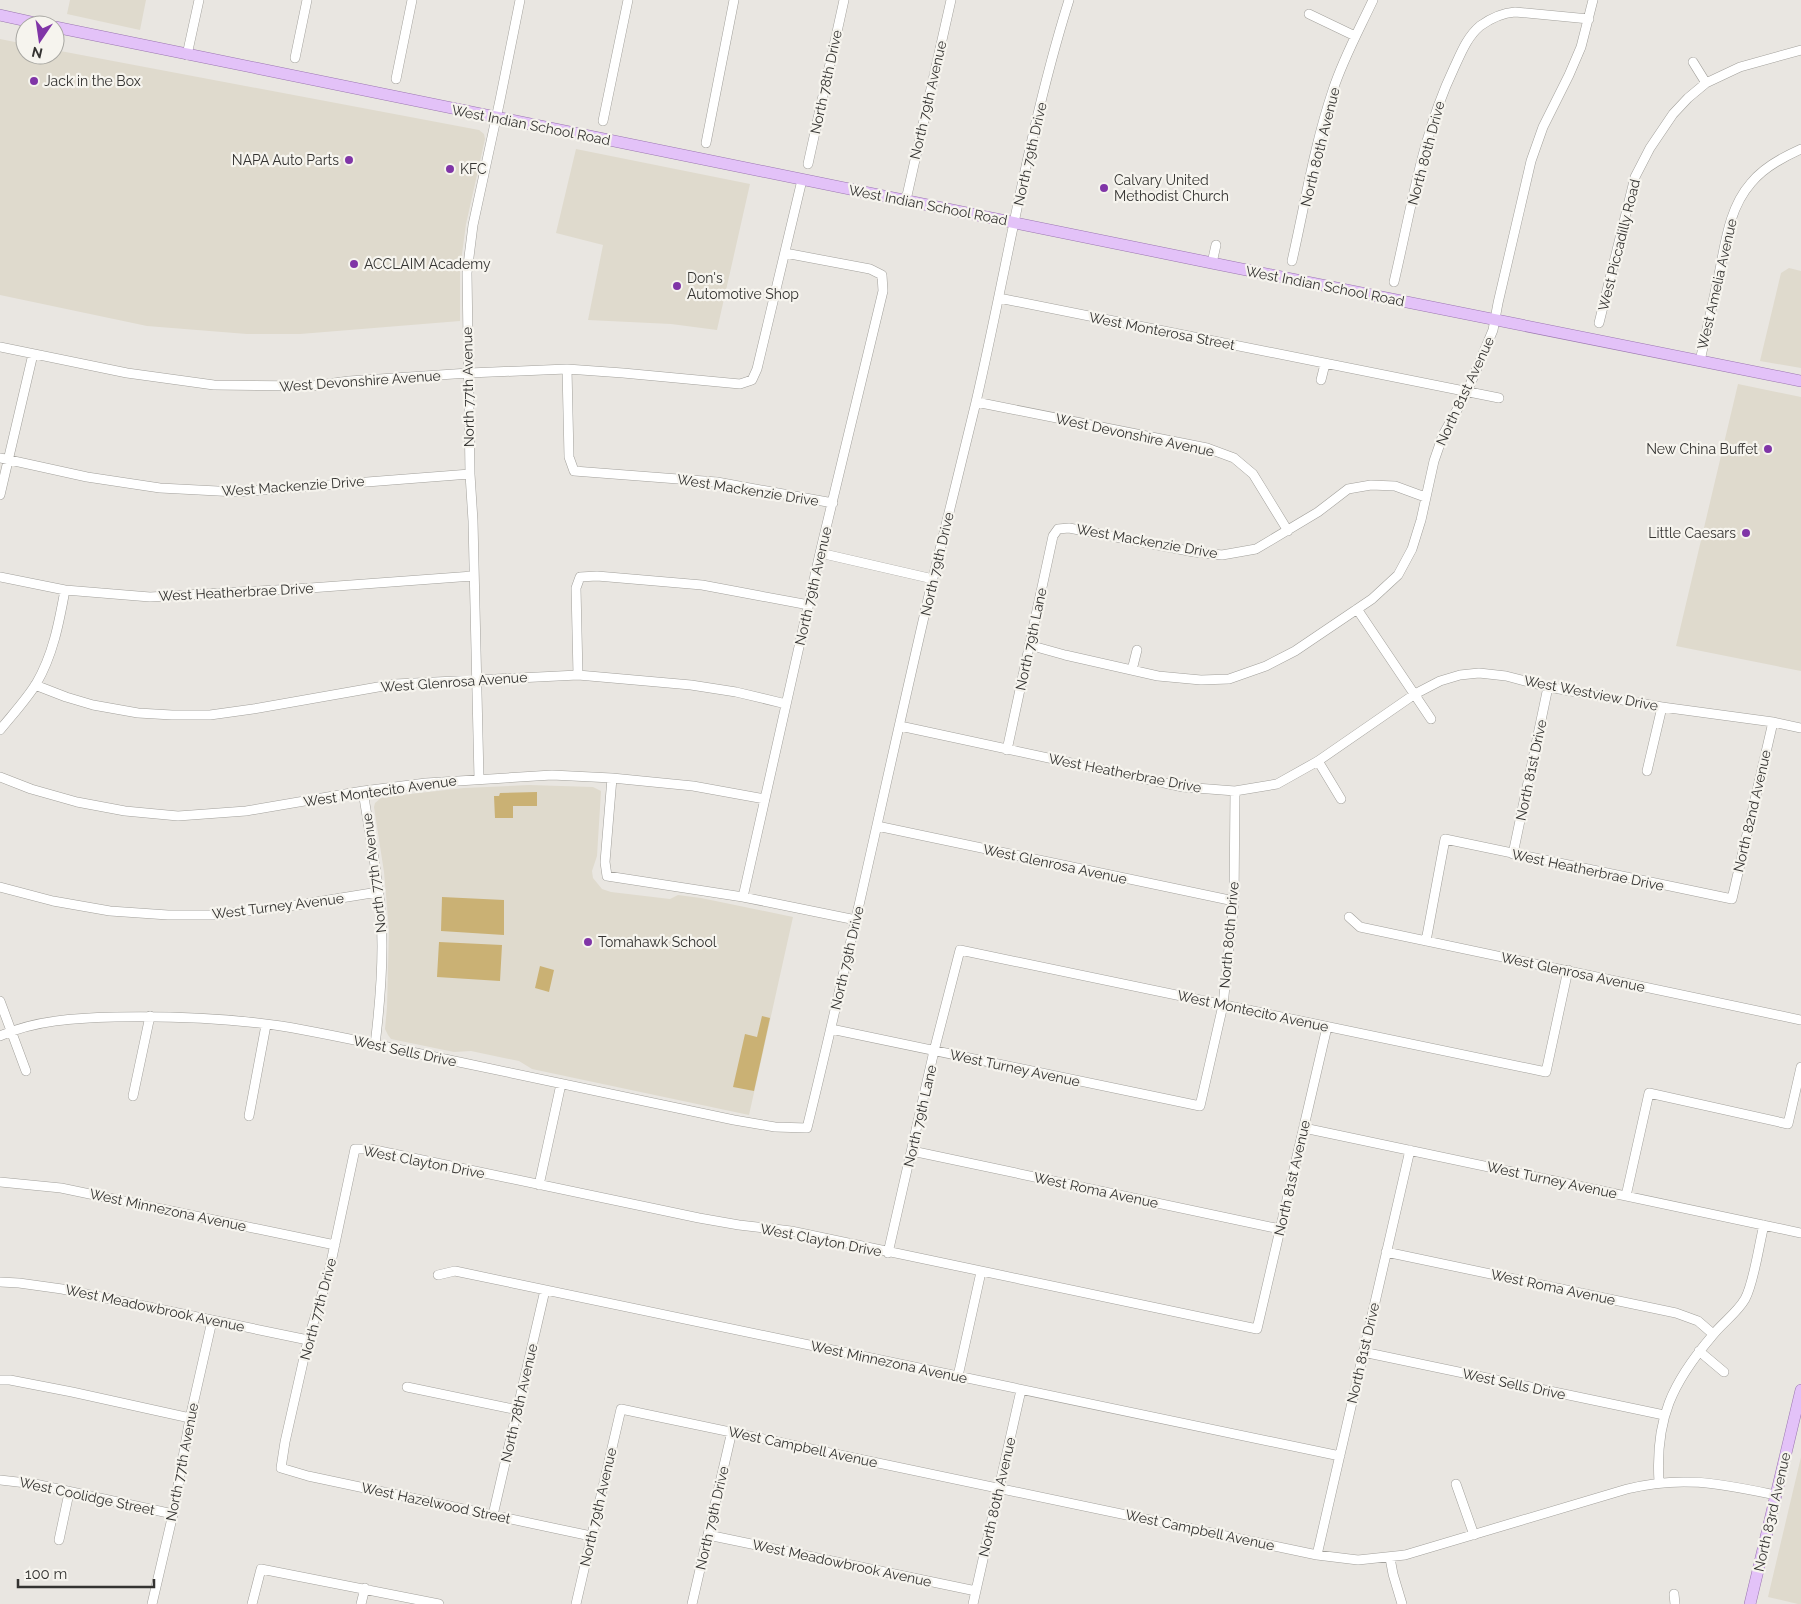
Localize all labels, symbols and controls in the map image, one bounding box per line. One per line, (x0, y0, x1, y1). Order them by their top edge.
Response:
north arrow (15, 15, 65, 65)
street label: North 78th Drive (807, 29, 845, 135)
street label: North 79th Avenue (907, 39, 949, 161)
text: N (30, 44, 44, 62)
place label: Jack in the Box (44, 73, 141, 89)
marker: Jack in the Box (28, 75, 40, 87)
street label: North 80th Avenue (1297, 86, 1343, 208)
street label: North 80th Drive (1404, 99, 1448, 207)
street label: North 79th Drive (1010, 101, 1050, 207)
street label: West Indian School Road (450, 102, 612, 148)
place label: NAPA Auto Parts (232, 152, 339, 168)
marker: NAPA Auto Parts (343, 154, 355, 166)
place label: KFC (460, 161, 487, 177)
marker: KFC (444, 163, 456, 175)
place label: Calvary United Methodist Church (1114, 172, 1229, 204)
street label: West Piccadilly Road (1595, 177, 1643, 313)
street label: West Indian School Road (847, 182, 1009, 228)
marker: Calvary United Methodist Church (1098, 182, 1110, 194)
street label: West Amelia Avenue (1694, 217, 1740, 351)
place label: ACCLAIM Academy (364, 256, 491, 272)
marker: ACCLAIM Academy (348, 258, 360, 270)
street label: West Indian School Road (1244, 263, 1406, 309)
place label: Don's Automotive Shop (687, 270, 799, 302)
marker: Don's Automotive Shop (671, 280, 683, 292)
street label: West Monterosa Street (1088, 309, 1237, 353)
street label: North 77th Avenue (459, 327, 477, 447)
street label: North 81st Avenue (1433, 334, 1497, 448)
street label: West Devonshire Avenue (279, 367, 441, 395)
street label: West Devonshire Avenue (1054, 410, 1216, 460)
place label: New China Buffet (1646, 441, 1758, 457)
marker: New China Buffet (1762, 443, 1774, 455)
street label: West Mackenzie Drive (676, 471, 820, 509)
street label: West Mackenzie Drive (221, 473, 365, 499)
street label: North 79th Drive (917, 511, 957, 617)
street label: West Mackenzie Drive (1075, 521, 1219, 561)
street label: North 79th Avenue (792, 525, 834, 647)
place label: Little Caesars (1648, 525, 1736, 541)
marker: Little Caesars (1740, 527, 1752, 539)
street label: West Heatherbrae Drive (158, 580, 314, 604)
street label: North 79th Lane (1012, 586, 1050, 692)
street label: West Glenrosa Avenue (380, 669, 528, 695)
street label: West Westview Drive (1523, 672, 1659, 714)
street label: North 81st Drive (1512, 718, 1550, 822)
street label: North 82nd Avenue (1730, 748, 1774, 874)
street label: West Heatherbrae Drive (1047, 750, 1203, 796)
street label: West Montecito Avenue (303, 772, 457, 810)
street label: North 77th Avenue (359, 812, 389, 934)
street label: West Glenrosa Avenue (982, 841, 1128, 887)
street label: West Heatherbrae Drive (1510, 846, 1666, 894)
street label: North 80th Drive (1216, 881, 1242, 989)
street label: West Turney Avenue (211, 890, 345, 922)
street label: North 79th Drive (827, 905, 867, 1011)
place label: Tomahawk School (598, 934, 717, 950)
marker: Tomahawk School (582, 936, 594, 948)
street label: West Glenrosa Avenue (1500, 949, 1646, 995)
street label: West Montecito Avenue (1176, 987, 1330, 1035)
street label: West Sells Drive (352, 1032, 458, 1070)
street label: West Turney Avenue (948, 1046, 1082, 1090)
street label: North 79th Lane (900, 1063, 940, 1169)
street label: North 81st Avenue (1271, 1119, 1313, 1237)
street label: West Clayton Drive (362, 1142, 486, 1182)
street label: West Turney Avenue (1485, 1158, 1619, 1202)
street label: West Roma Avenue (1032, 1169, 1160, 1211)
street label: West Minnezona Avenue (88, 1186, 248, 1234)
street label: West Clayton Drive (759, 1220, 883, 1260)
street label: North 77th Drive (297, 1256, 339, 1362)
street label: West Roma Avenue (1489, 1266, 1617, 1308)
street label: West Meadowbrook Avenue (64, 1281, 246, 1335)
street label: North 81st Drive (1344, 1301, 1382, 1405)
street label: West Minnezona Avenue (809, 1338, 969, 1386)
street label: North 78th Avenue (498, 1342, 540, 1464)
street label: West Sells Drive (1461, 1365, 1567, 1403)
street label: North 77th Avenue (163, 1401, 201, 1523)
street label: West Campbell Avenue (727, 1423, 879, 1471)
street label: North 80th Avenue (975, 1436, 1019, 1558)
street label: North 79th Avenue (577, 1446, 619, 1568)
street label: North 83rd Avenue (1751, 1451, 1793, 1573)
street label: North 79th Drive (692, 1465, 732, 1571)
street label: West Coolidge Street (18, 1474, 156, 1518)
street label: West Hazelwood Street (360, 1479, 512, 1527)
street label: West Campbell Avenue (1124, 1506, 1276, 1554)
street label: West Meadowbrook Avenue (751, 1536, 933, 1590)
scale bar (18, 1556, 154, 1588)
text: 100 m (25, 1565, 67, 1583)

